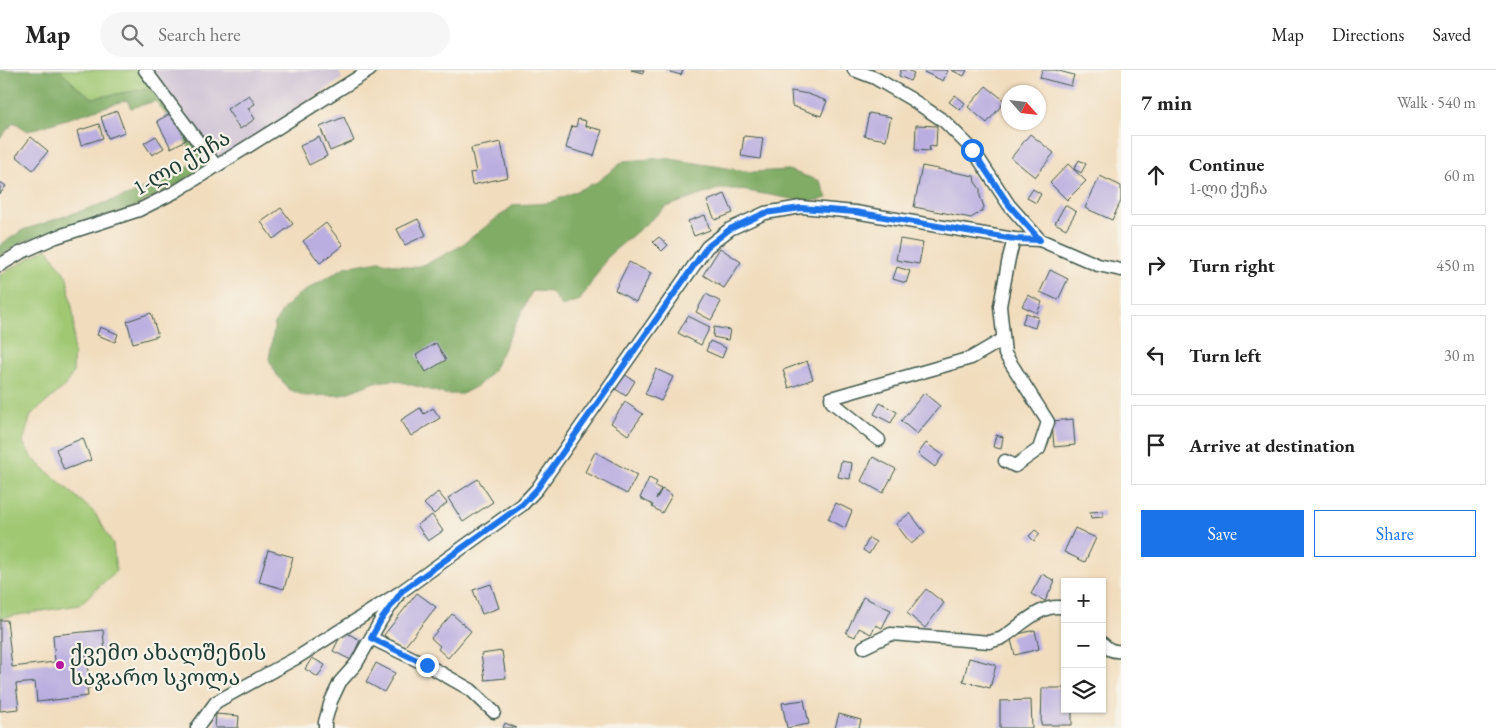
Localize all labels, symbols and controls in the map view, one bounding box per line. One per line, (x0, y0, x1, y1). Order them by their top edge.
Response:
search box (100, 12, 450, 57)
text: Map (25, 19, 70, 50)
icon: search (118, 21, 146, 49)
text: Search here (158, 22, 241, 47)
text: Map (1272, 23, 1304, 46)
text: Directions (1332, 23, 1404, 46)
text: Saved (1432, 23, 1471, 46)
north arrow (1001, 85, 1046, 130)
text: 7 min (1141, 89, 1192, 116)
text: Walk · 540 m (1397, 92, 1476, 113)
street label: 1-ლი ქუჩა (127, 123, 235, 202)
route start (961, 139, 984, 162)
text: Continue (1189, 152, 1264, 177)
icon: ahead (1142, 161, 1170, 189)
text: 60 m (1444, 165, 1475, 186)
text: 1-ლი ქუჩა (1189, 178, 1268, 199)
icon: right (1142, 251, 1170, 279)
text: Turn right (1189, 253, 1275, 278)
text: 450 m (1436, 255, 1475, 276)
icon: left (1142, 341, 1170, 369)
text: Turn left (1189, 343, 1261, 368)
text: 30 m (1444, 345, 1475, 366)
icon: arrive (1142, 431, 1170, 459)
text: Arrive at destination (1189, 433, 1355, 458)
button: Save (1141, 510, 1304, 557)
button: Share (1314, 510, 1476, 557)
map controls (1061, 578, 1106, 713)
button: + (1061, 578, 1106, 623)
button: − (1061, 623, 1106, 668)
place label: ქვემო ახალშენის საჯარო სკოლა (70, 638, 267, 692)
route end (416, 654, 439, 677)
marker: ქვემო ახალშენის საჯარო სკოლა (54, 659, 66, 671)
button: layers (1061, 668, 1106, 713)

